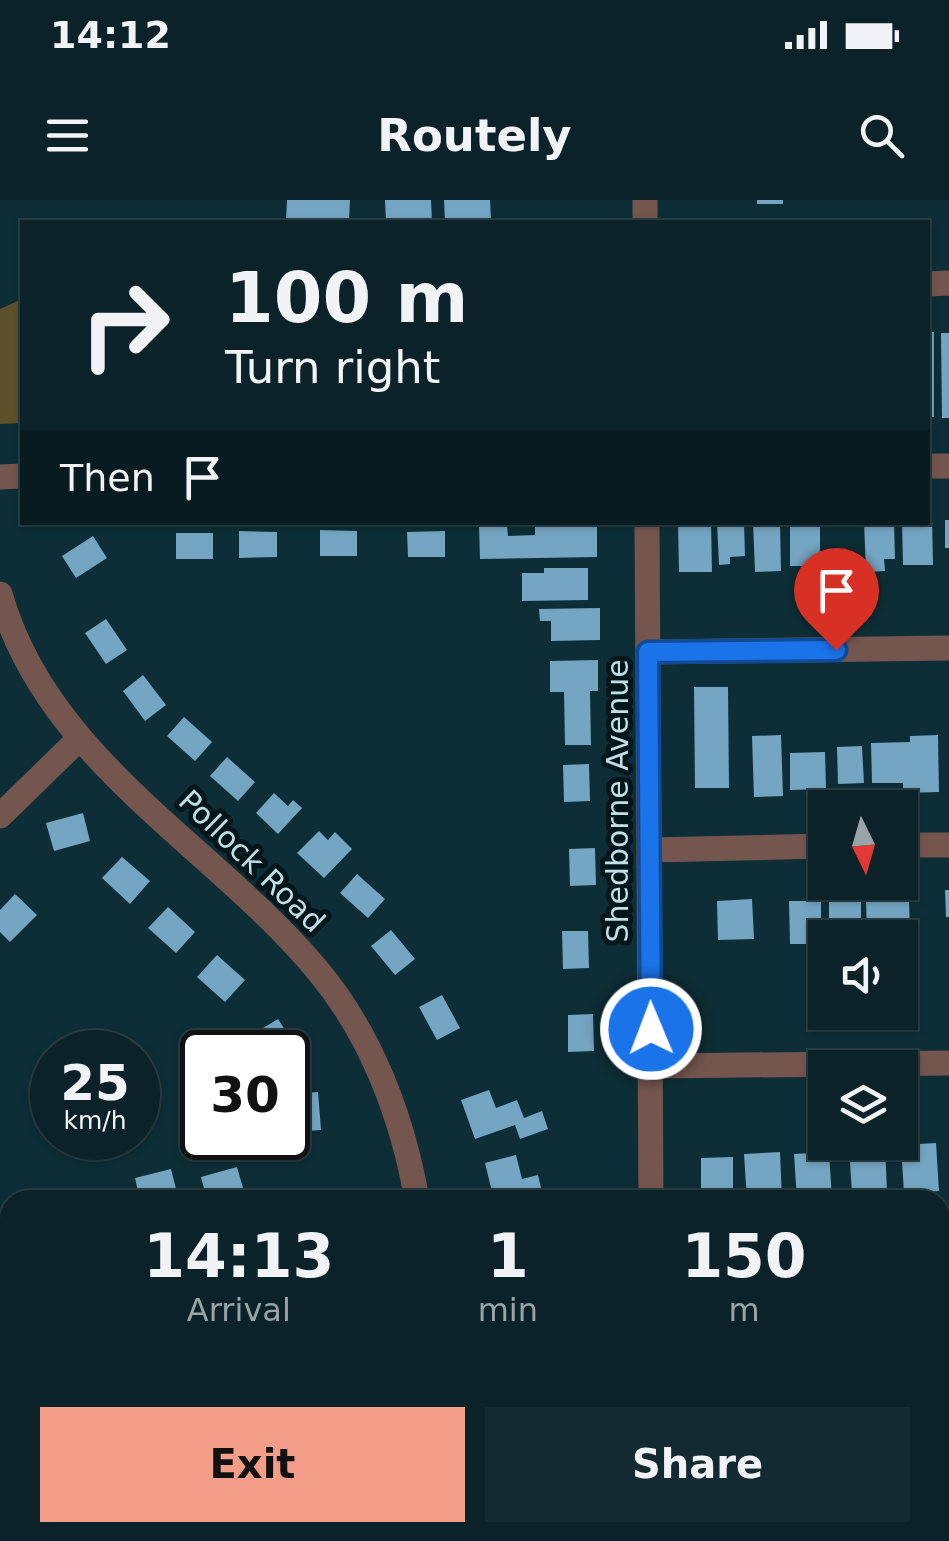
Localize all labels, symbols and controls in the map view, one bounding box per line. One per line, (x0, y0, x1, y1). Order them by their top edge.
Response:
text: 14:12 (50, 13, 171, 57)
icon: menu (40, 108, 95, 163)
icon: search (854, 108, 909, 163)
text: Routely (377, 109, 572, 162)
text: 100 m (225, 257, 468, 339)
icon: right (60, 260, 190, 390)
text: Turn right (225, 341, 440, 394)
icon: arrive (175, 450, 230, 505)
text: Then (60, 456, 155, 500)
pin (794, 548, 879, 651)
icon: arrive (809, 563, 864, 618)
street label: Shedborne Avenue (600, 659, 635, 943)
street label: Pollock Road (172, 783, 332, 939)
north arrow (808, 790, 918, 900)
map controls (808, 790, 918, 1160)
button: sound (808, 920, 918, 1030)
position arrow (599, 977, 703, 1081)
speed limit sign: 30 (180, 1030, 310, 1160)
button: layers (808, 1050, 918, 1160)
text: 25 (60, 1054, 130, 1112)
text: km/h (63, 1106, 127, 1135)
text: 14:13 (143, 1221, 334, 1291)
text: 1 (487, 1221, 529, 1291)
text: 150 (681, 1221, 807, 1291)
text: Arrival (187, 1291, 291, 1329)
text: min (478, 1291, 538, 1329)
text: m (728, 1291, 760, 1329)
button: Exit (40, 1407, 465, 1522)
button: Share (485, 1407, 910, 1522)

